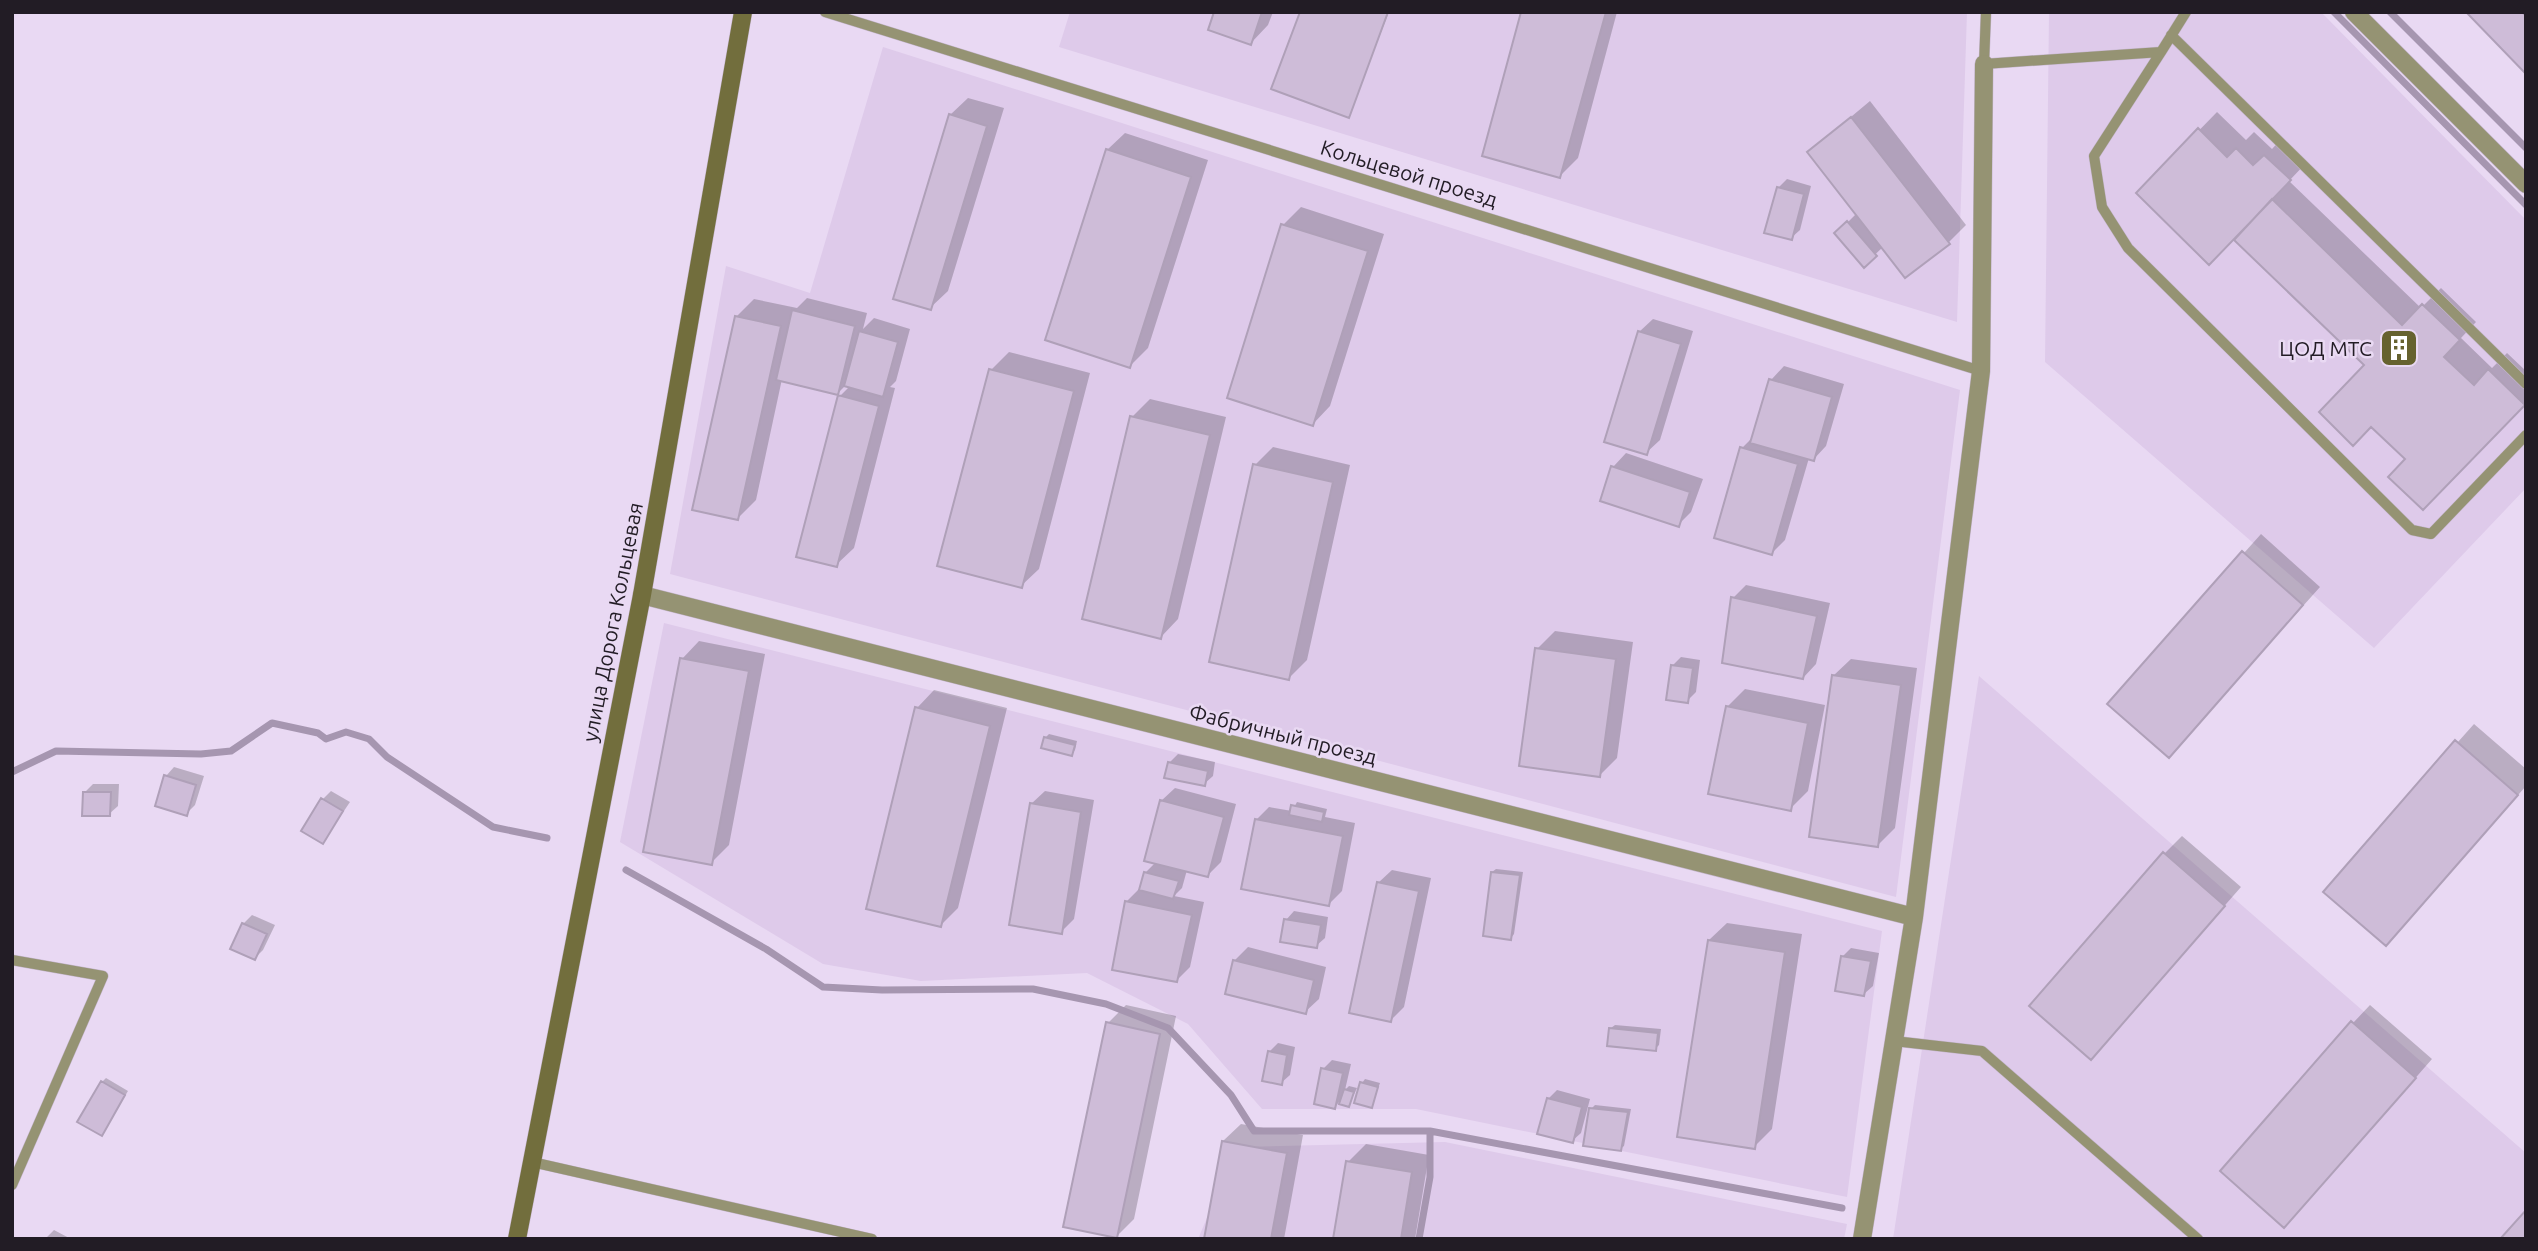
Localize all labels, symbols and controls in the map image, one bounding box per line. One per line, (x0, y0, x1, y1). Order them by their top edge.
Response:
street label: Кольцевой проезд (1318, 135, 1500, 211)
building icon: ЦОД МТС (2378, 327, 2420, 369)
place label: ЦОД МТС (2279, 336, 2372, 360)
street label: улица Дорога Кольцевая (577, 500, 647, 744)
street label: Фабричный проезд (1187, 699, 1379, 769)

